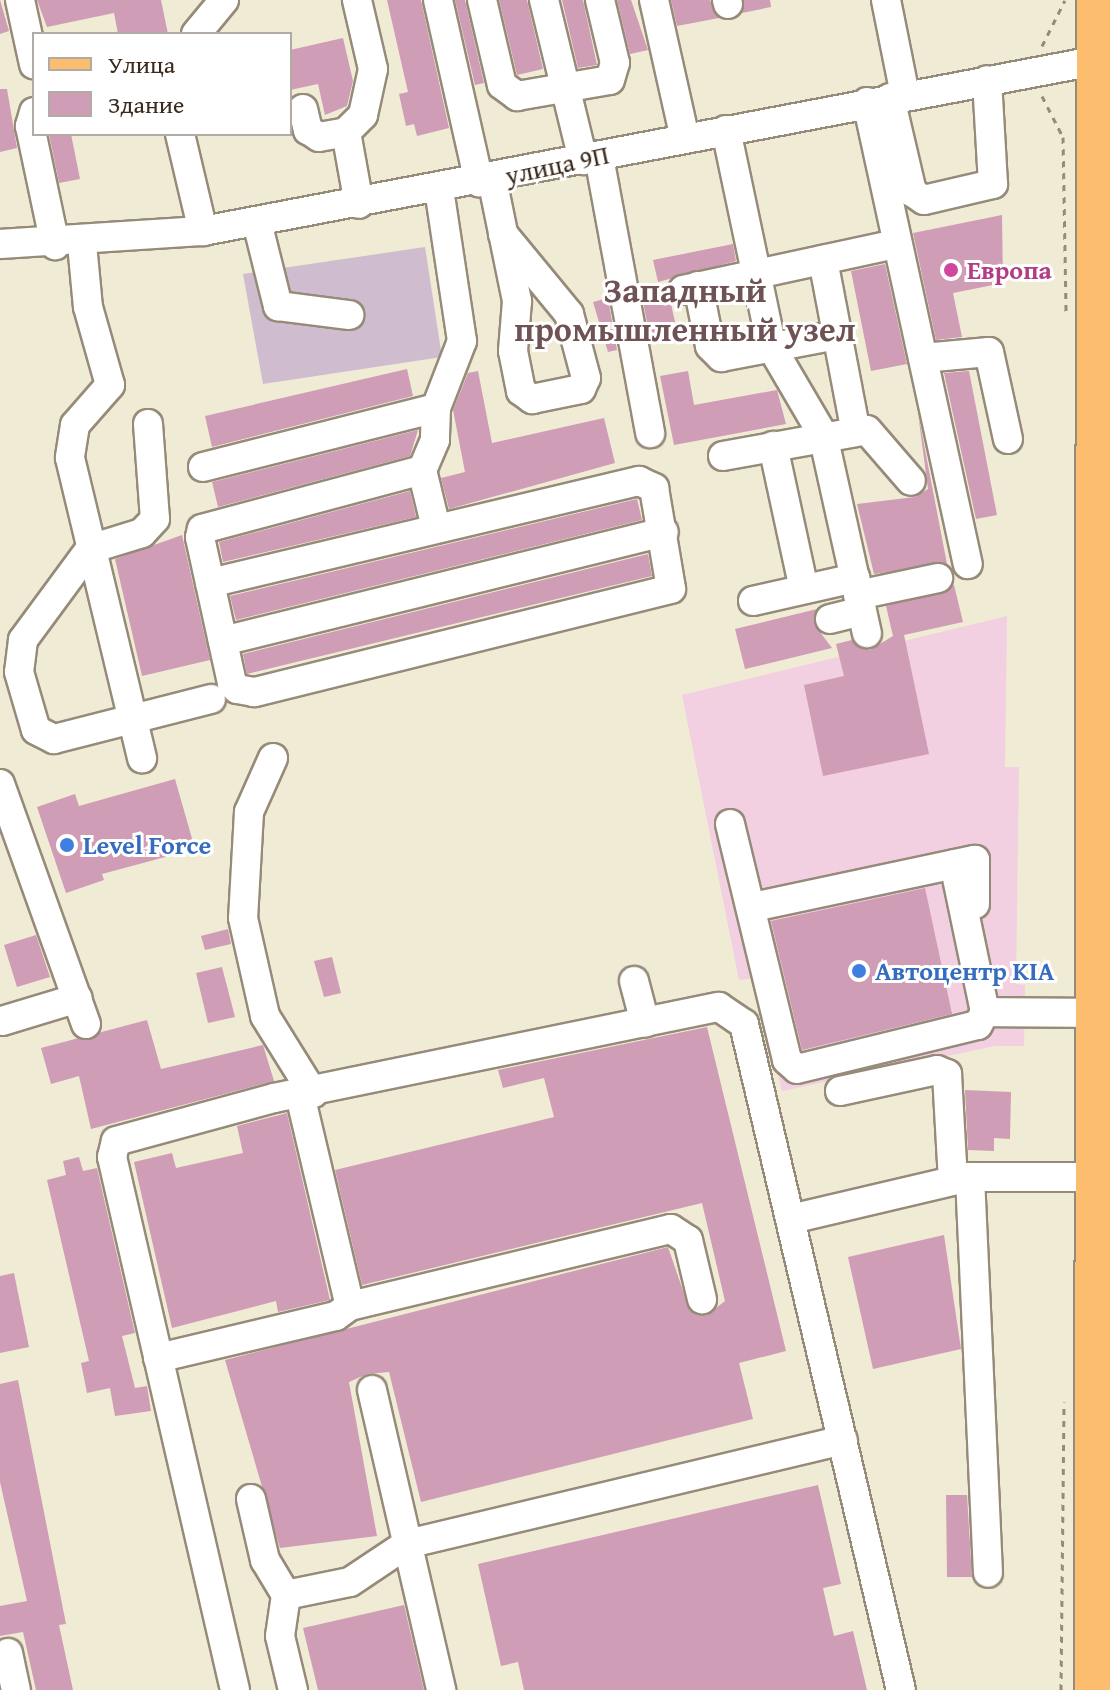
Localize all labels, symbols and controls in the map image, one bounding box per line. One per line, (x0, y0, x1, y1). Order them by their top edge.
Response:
legend (32, 32, 292, 136)
text: Улица (108, 47, 175, 82)
text: Здание (108, 87, 184, 122)
street label: улица 9П (502, 139, 612, 191)
place label: Европа (967, 254, 1052, 286)
marker: Европа (942, 261, 960, 279)
district label: Западный промышленный узел (514, 269, 856, 348)
place label: Level Force (83, 829, 211, 861)
marker: Level Force (58, 836, 76, 854)
place label: Автоцентр KIA (875, 955, 1054, 987)
marker: Автоцентр KIA (850, 962, 868, 980)

